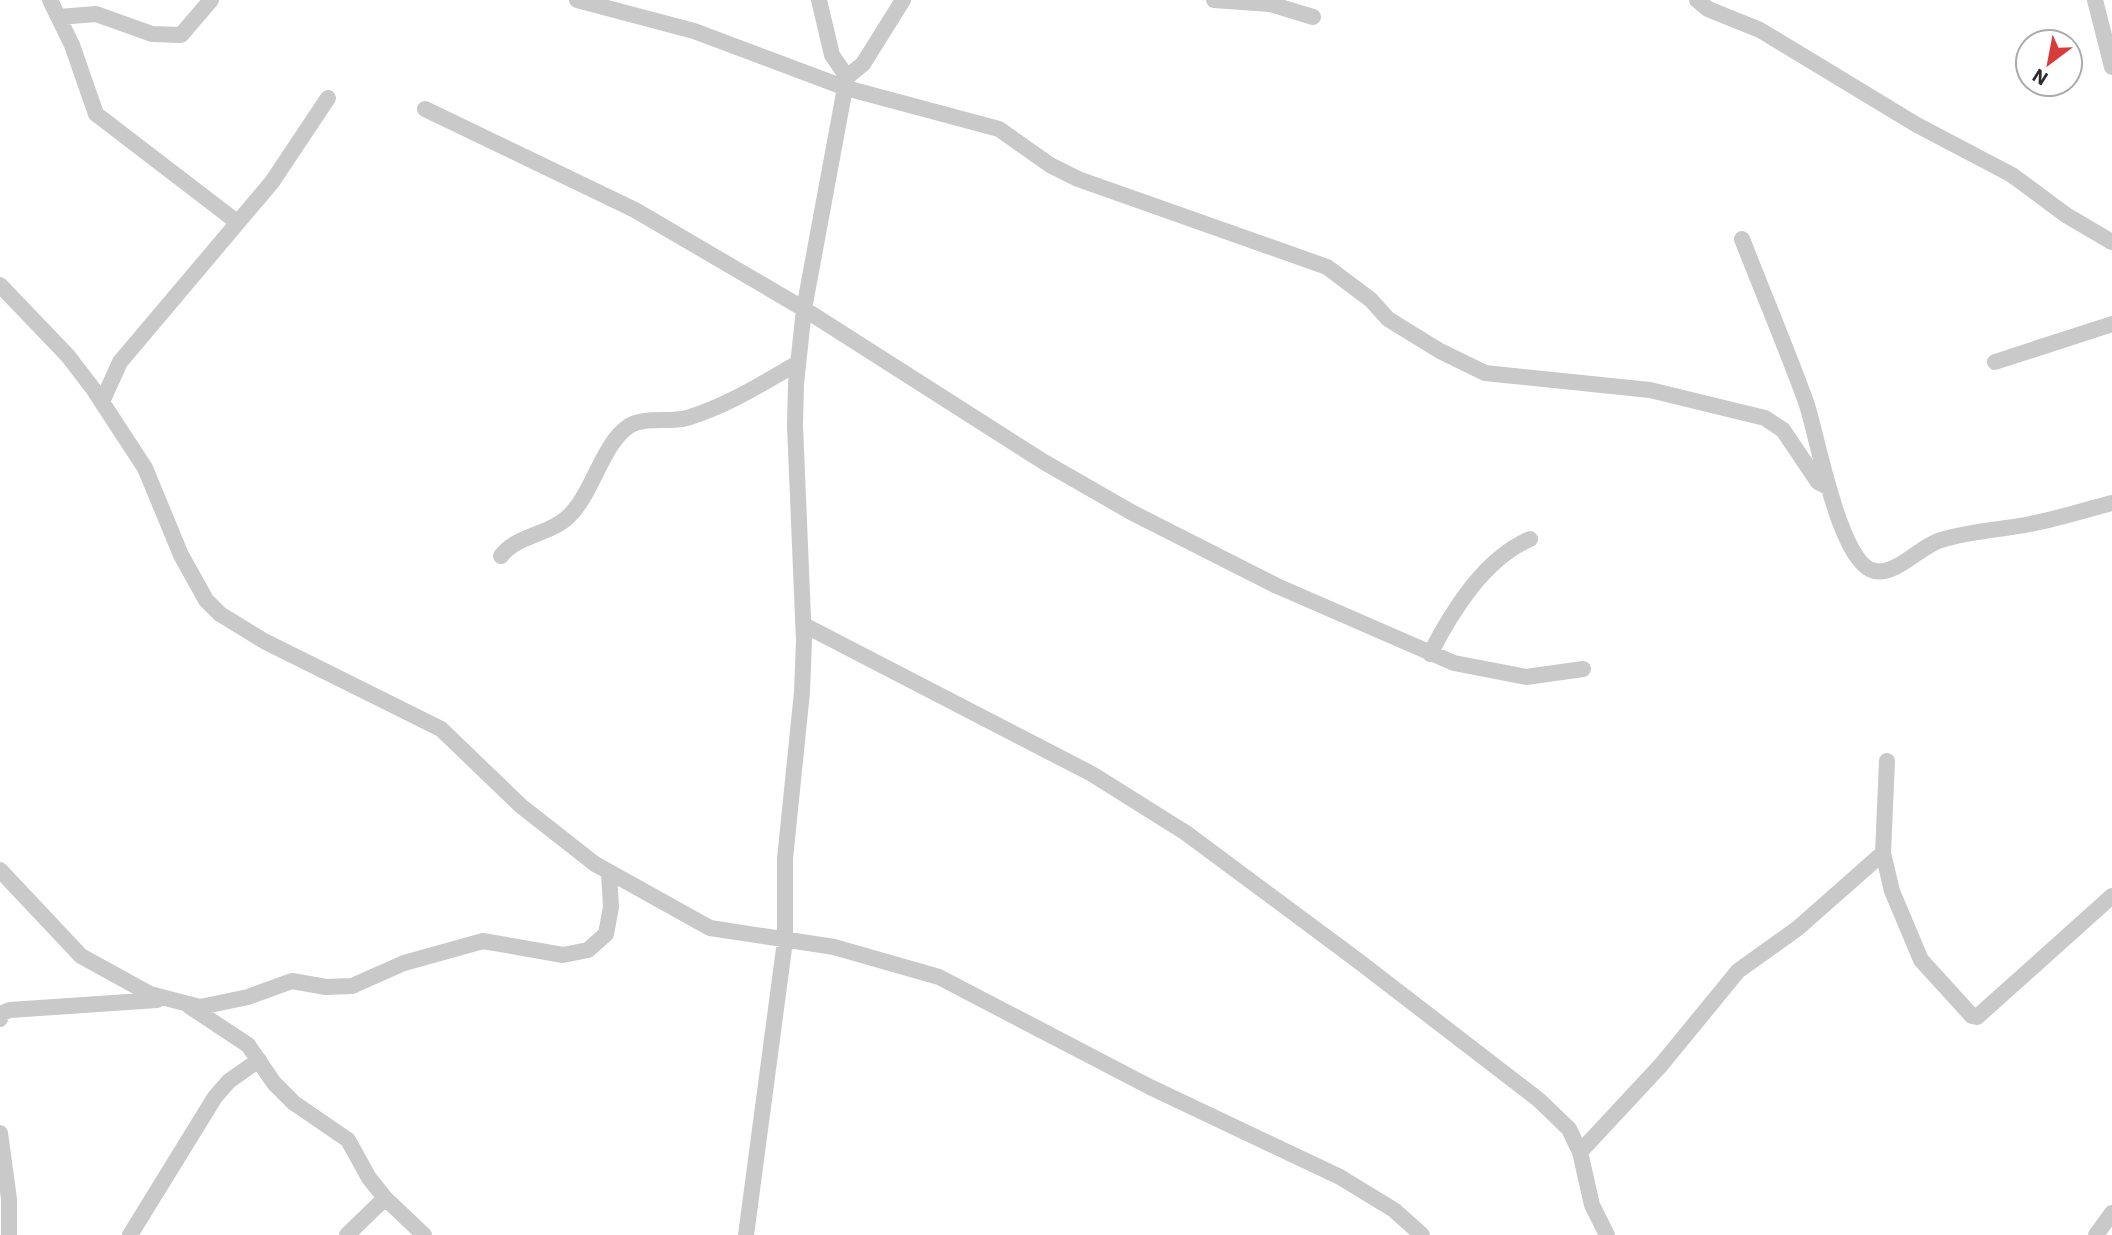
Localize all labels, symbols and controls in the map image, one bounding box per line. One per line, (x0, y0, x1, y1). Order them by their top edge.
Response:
north arrow (2014, 28, 2084, 98)
text: N (2028, 64, 2052, 91)

